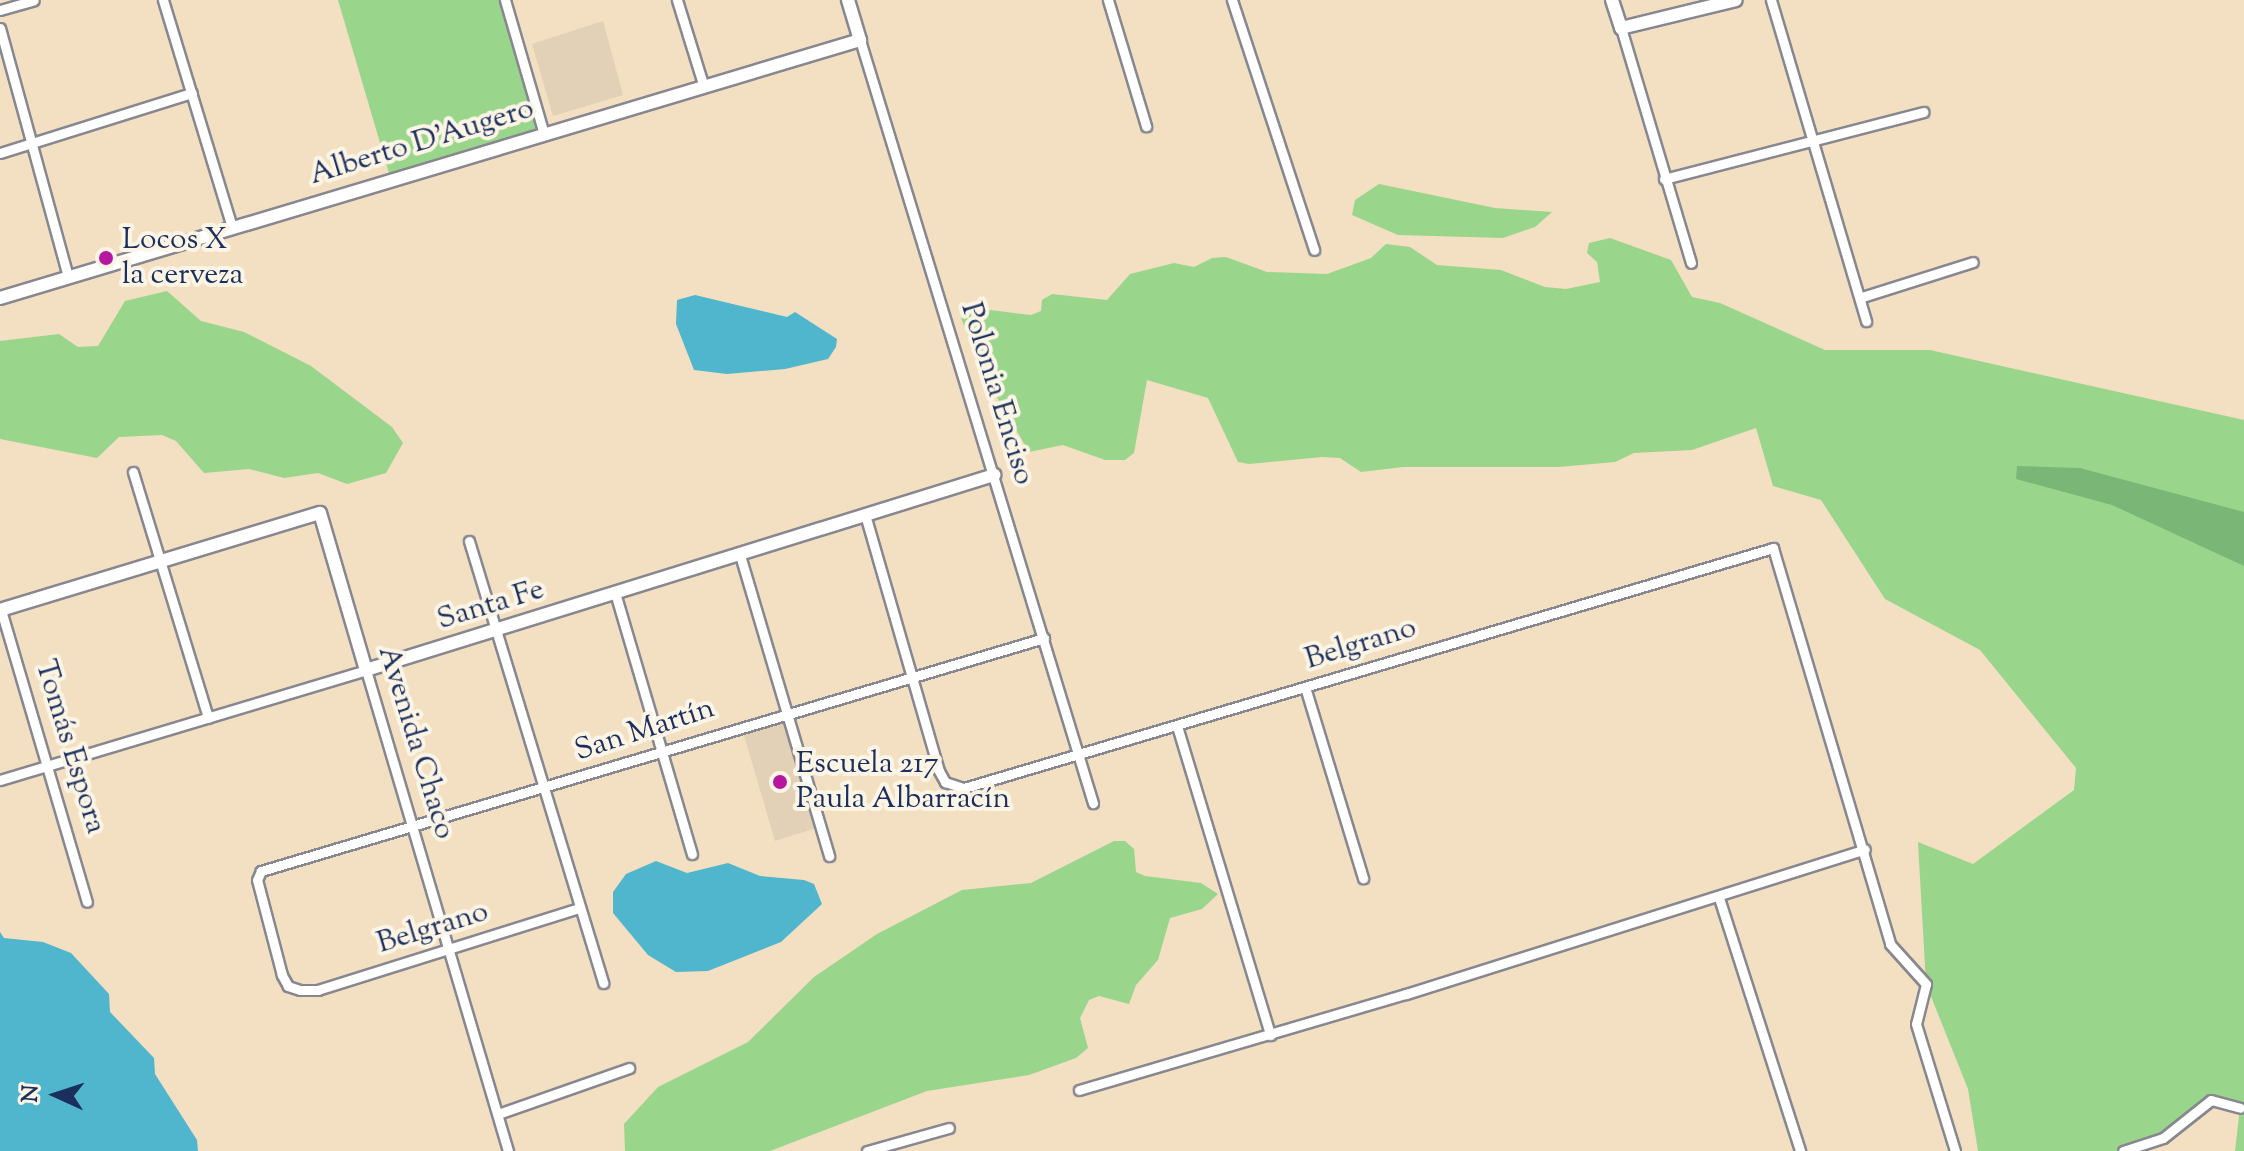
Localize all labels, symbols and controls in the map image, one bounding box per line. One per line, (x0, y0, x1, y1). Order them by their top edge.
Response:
street label: Alberto D'Augero (305, 92, 539, 194)
place label: Locos X la cerveza (122, 223, 243, 294)
marker: Locos X la cerveza (97, 249, 115, 267)
street label: Polonia Enciso (951, 299, 1041, 489)
street label: Santa Fe (433, 573, 549, 639)
street label: Belgrano (1301, 611, 1421, 679)
street label: Avenida Chaco (369, 642, 461, 844)
street label: Tomás Espora (26, 656, 112, 838)
street label: San Martín (571, 692, 719, 770)
place label: Escuela 217 Paula Albarracín (796, 747, 1010, 818)
marker: Escuela 217 Paula Albarracín (771, 773, 789, 791)
street label: Belgrano (373, 895, 493, 963)
north arrow (16, 1055, 96, 1135)
text: N (16, 1084, 48, 1103)

